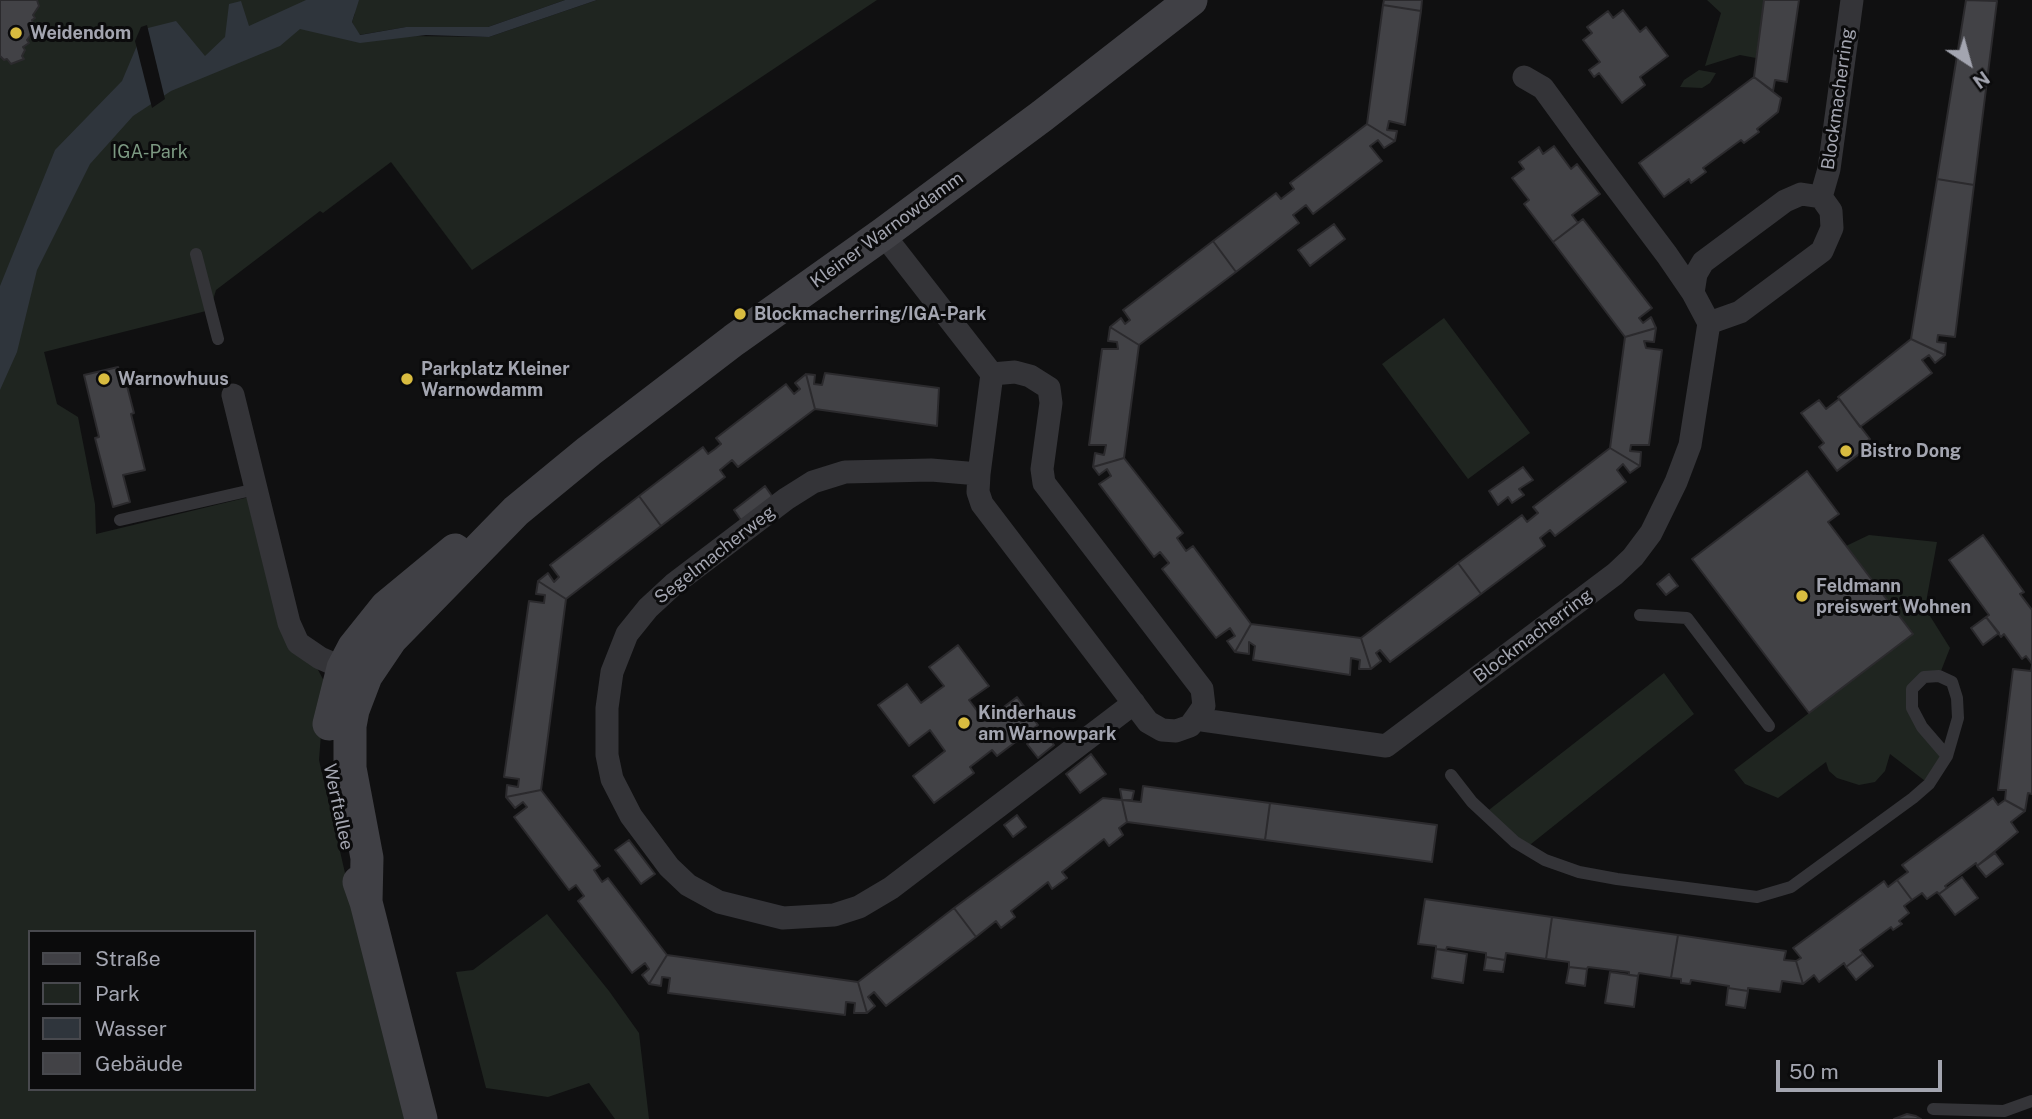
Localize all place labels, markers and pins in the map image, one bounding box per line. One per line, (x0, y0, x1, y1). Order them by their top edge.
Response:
place label: Weidendom (30, 22, 131, 44)
marker: Weidendom (8, 25, 24, 41)
place label: Blockmacherring/IGA-Park (754, 303, 986, 325)
marker: Blockmacherring/IGA-Park (732, 306, 748, 322)
place label: Parkplatz Kleiner Warnowdamm (421, 358, 570, 400)
place label: Warnowhuus (118, 368, 229, 390)
marker: Warnowhuus (96, 371, 112, 387)
marker: Parkplatz Kleiner Warnowdamm (399, 371, 415, 387)
place label: Bistro Dong (1860, 440, 1961, 462)
marker: Bistro Dong (1838, 443, 1854, 459)
place label: Feldmann preiswert Wohnen (1816, 575, 1971, 618)
marker: Feldmann preiswert Wohnen (1794, 588, 1810, 604)
place label: Kinderhaus am Warnowpark (978, 702, 1116, 744)
marker: Kinderhaus am Warnowpark (956, 715, 972, 731)

